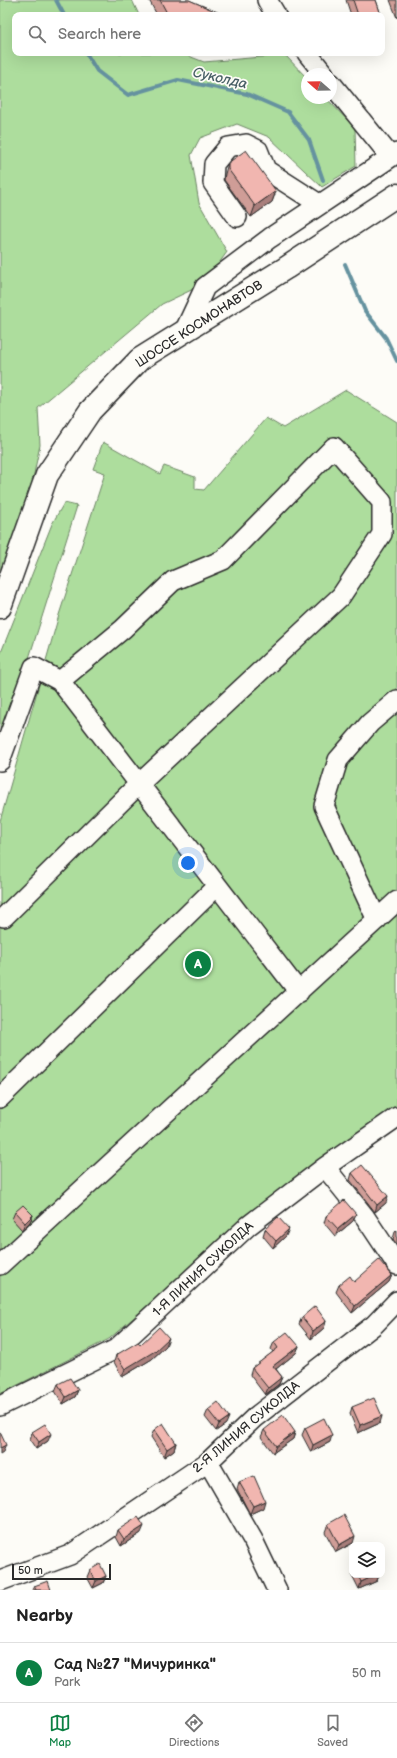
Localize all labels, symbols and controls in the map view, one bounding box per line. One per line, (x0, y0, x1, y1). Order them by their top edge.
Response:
search box (12, 12, 385, 56)
icon: search (26, 23, 48, 45)
text: Search here (58, 25, 141, 44)
water label: Суколда (191, 63, 249, 93)
north arrow (301, 68, 337, 104)
street label: ШОССЕ КОСМОНАВТОВ (132, 277, 266, 371)
your location (178, 853, 198, 873)
pin: A (185, 949, 211, 979)
street label: 1-Я ЛИНИЯ СУКОЛДА (149, 1218, 257, 1320)
street label: 2-Я ЛИНИЯ СУКОЛДА (189, 1378, 303, 1476)
map controls (349, 1542, 385, 1578)
button: layers (349, 1542, 385, 1578)
scale bar (12, 1562, 111, 1581)
text: 50 m (18, 1564, 43, 1577)
text: Nearby (16, 1606, 73, 1626)
text: Сад №27 "Мичуринка" (54, 1655, 216, 1674)
text: A (25, 1665, 33, 1681)
text: 50 m (352, 1665, 381, 1681)
text: Park (54, 1674, 80, 1690)
tab: Map (49, 1712, 71, 1749)
tab: Directions (169, 1712, 219, 1749)
tab: Saved (317, 1712, 348, 1749)

